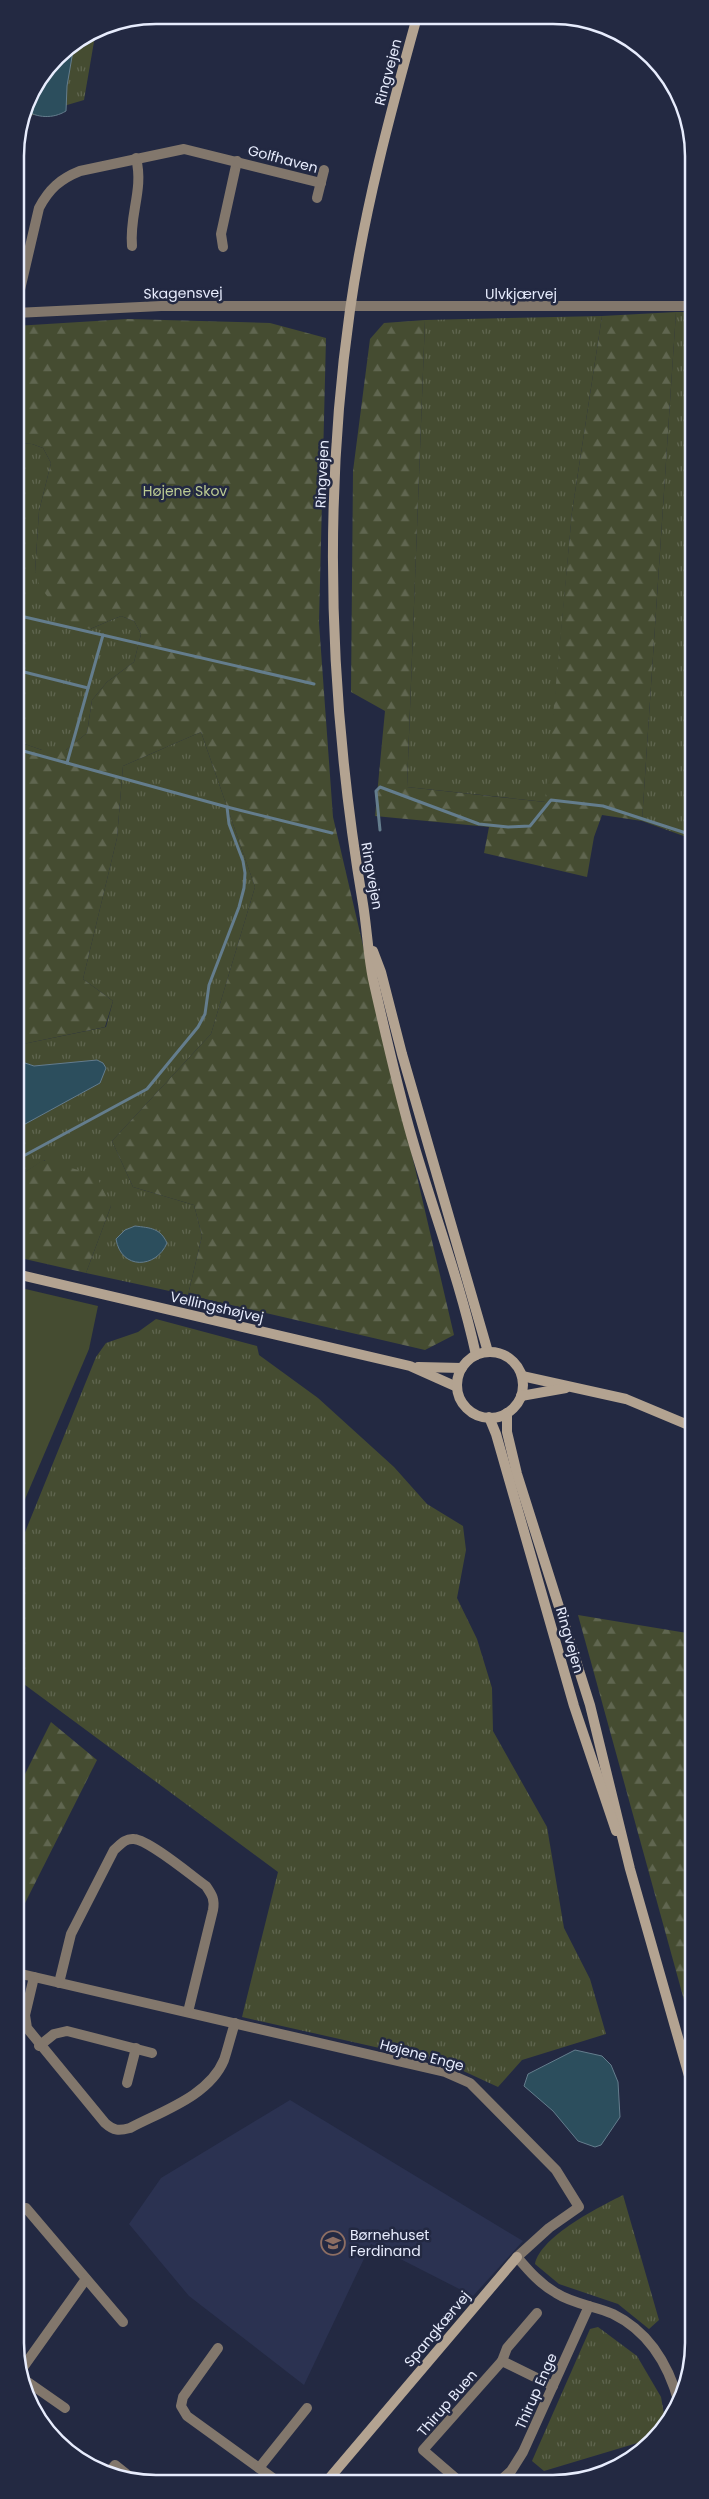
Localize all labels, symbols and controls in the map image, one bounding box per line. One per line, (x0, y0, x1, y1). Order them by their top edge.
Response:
street label: Ringvejen (370, 37, 406, 107)
street label: Golfhaven (246, 140, 320, 178)
street label: Skagensvej (143, 282, 223, 304)
street label: Ulvkjærvej (485, 284, 557, 304)
street label: Ringvejen (310, 440, 334, 508)
park label: Højene Skov (143, 481, 227, 501)
street label: Ringvejen (356, 841, 388, 911)
street label: Vellingshøjvej (168, 1287, 266, 1327)
street label: Ringvejen (551, 1605, 589, 1675)
street label: Højene Enge (378, 2034, 467, 2076)
place label: Børnehuset Ferdinand (350, 2225, 429, 2261)
school or university icon: Børnehuset Ferdinand (320, 2230, 346, 2256)
street label: Spangkærvej (399, 2287, 475, 2371)
street label: Thirup Enge (510, 2349, 562, 2432)
street label: Thirup Buen (412, 2365, 482, 2441)

